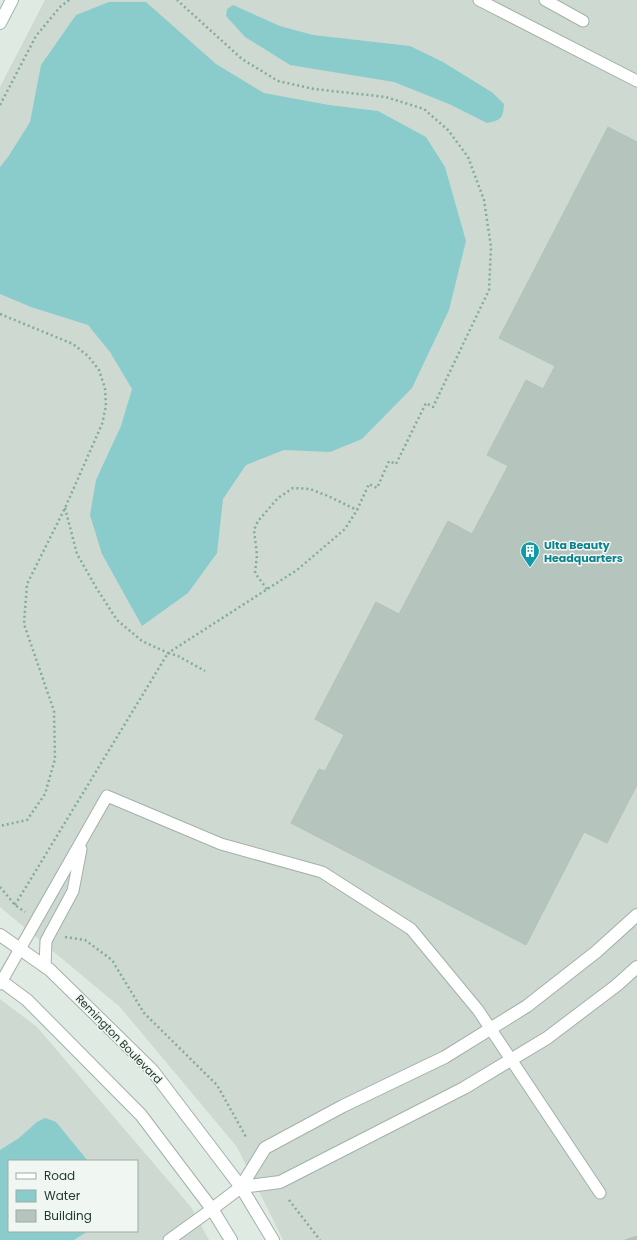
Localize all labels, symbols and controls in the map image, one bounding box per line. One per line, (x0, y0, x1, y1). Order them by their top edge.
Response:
place label: Ulta Beauty Headquarters (544, 537, 623, 566)
building icon: Ulta Beauty Headquarters (519, 540, 541, 568)
street label: Remington Boulevard (72, 991, 166, 1087)
legend (8, 1160, 138, 1232)
text: Road (44, 1167, 75, 1184)
text: Water (44, 1187, 81, 1204)
text: Building (44, 1207, 92, 1224)

